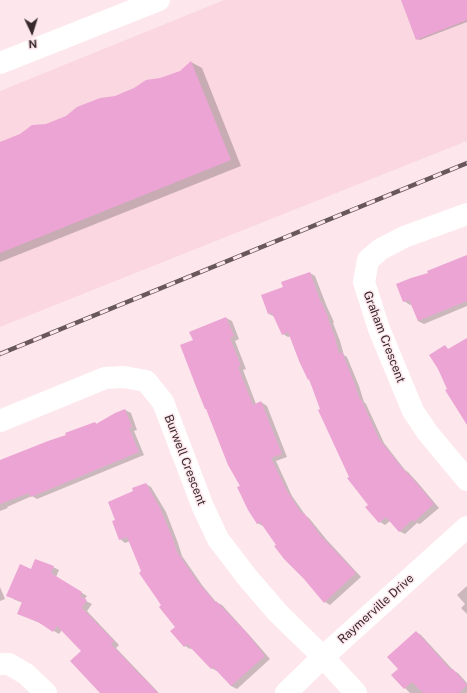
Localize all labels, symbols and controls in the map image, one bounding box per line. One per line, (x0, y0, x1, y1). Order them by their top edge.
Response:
north arrow (12, 12, 52, 52)
text: N (28, 38, 38, 50)
street label: Graham Crescent (360, 289, 408, 385)
street label: Burwell Crescent (161, 412, 209, 508)
street label: Raymerville Drive (335, 571, 417, 647)

